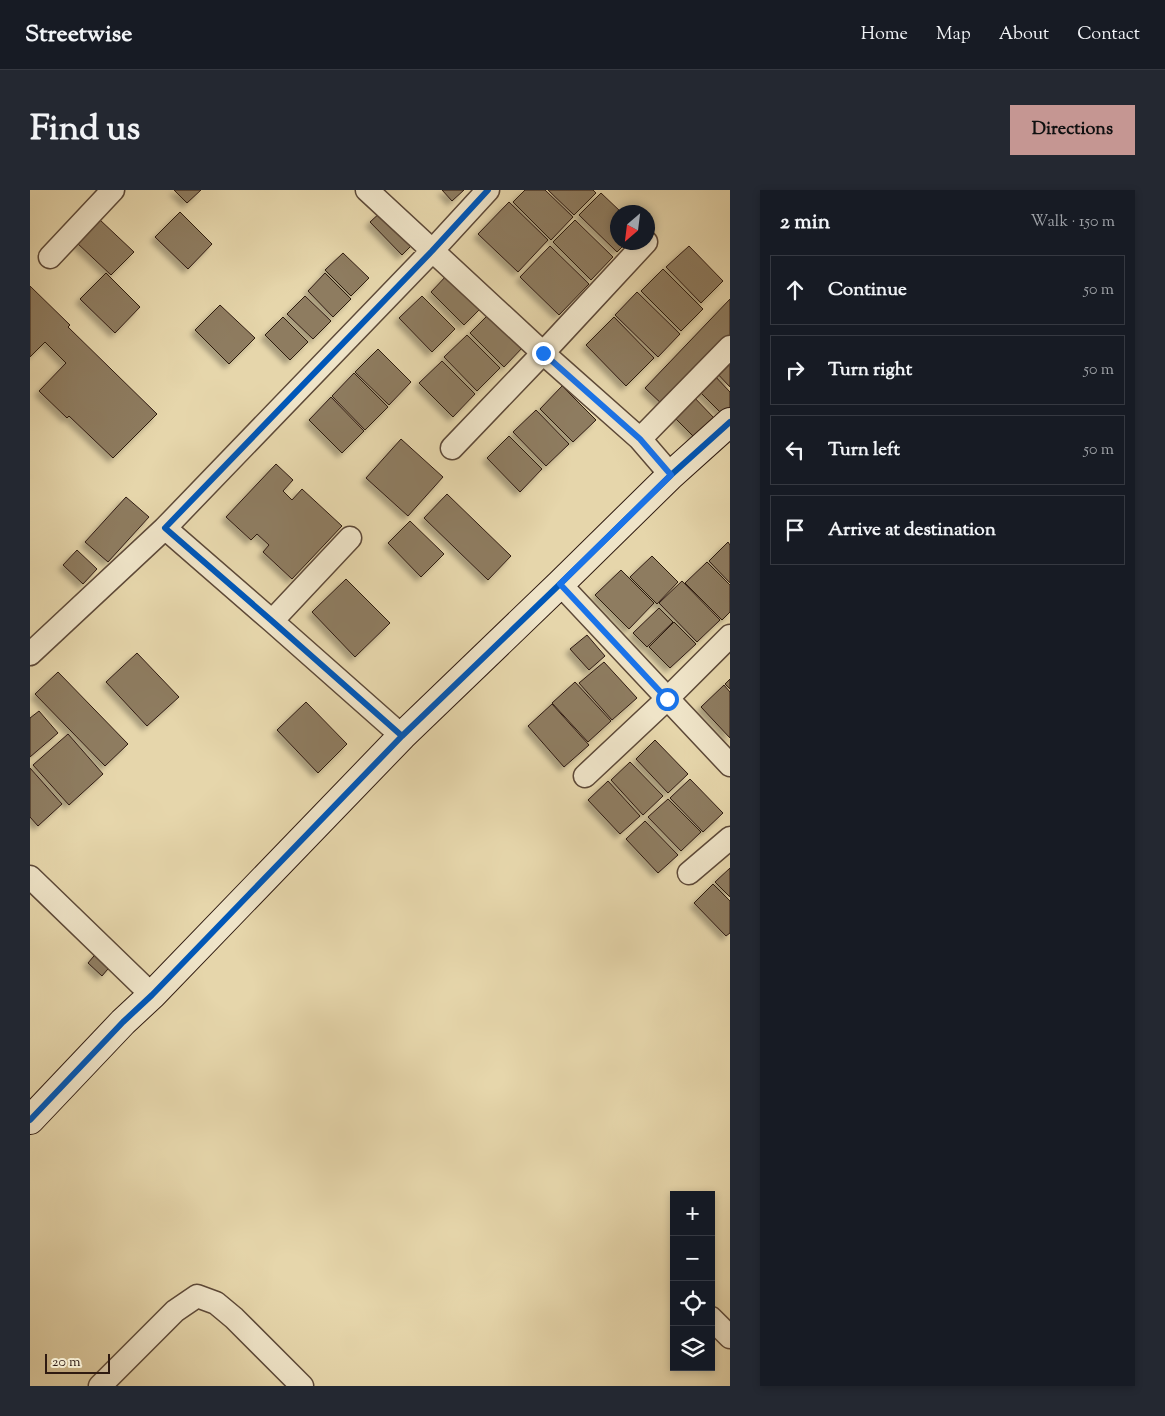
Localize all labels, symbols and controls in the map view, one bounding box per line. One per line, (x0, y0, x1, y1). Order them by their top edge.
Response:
text: Streetwise (25, 18, 132, 52)
text: Home (861, 22, 908, 48)
text: Map (936, 22, 971, 48)
text: About (999, 22, 1049, 48)
text: Contact (1077, 22, 1140, 48)
text: Find us (30, 105, 140, 156)
button: Directions (1010, 105, 1135, 155)
north arrow (610, 205, 655, 250)
text: 2 min (780, 208, 830, 238)
text: Walk · 150 m (1031, 211, 1115, 234)
icon: ahead (781, 276, 809, 304)
text: Continue (828, 277, 907, 304)
text: 50 m (1083, 279, 1114, 302)
route end (532, 342, 555, 365)
icon: right (781, 356, 809, 384)
text: Turn right (828, 357, 912, 384)
text: 50 m (1083, 359, 1114, 382)
icon: left (781, 436, 809, 464)
text: Turn left (828, 437, 900, 464)
text: 50 m (1083, 439, 1114, 462)
icon: arrive (781, 516, 809, 544)
text: Arrive at destination (828, 517, 996, 544)
route start (656, 688, 679, 711)
map controls (670, 1191, 715, 1371)
button: + (670, 1191, 715, 1236)
button: − (670, 1236, 715, 1281)
button: locate (670, 1281, 715, 1326)
button: layers (670, 1326, 715, 1371)
scale bar (45, 1351, 110, 1374)
text: 20 m (52, 1353, 81, 1373)

